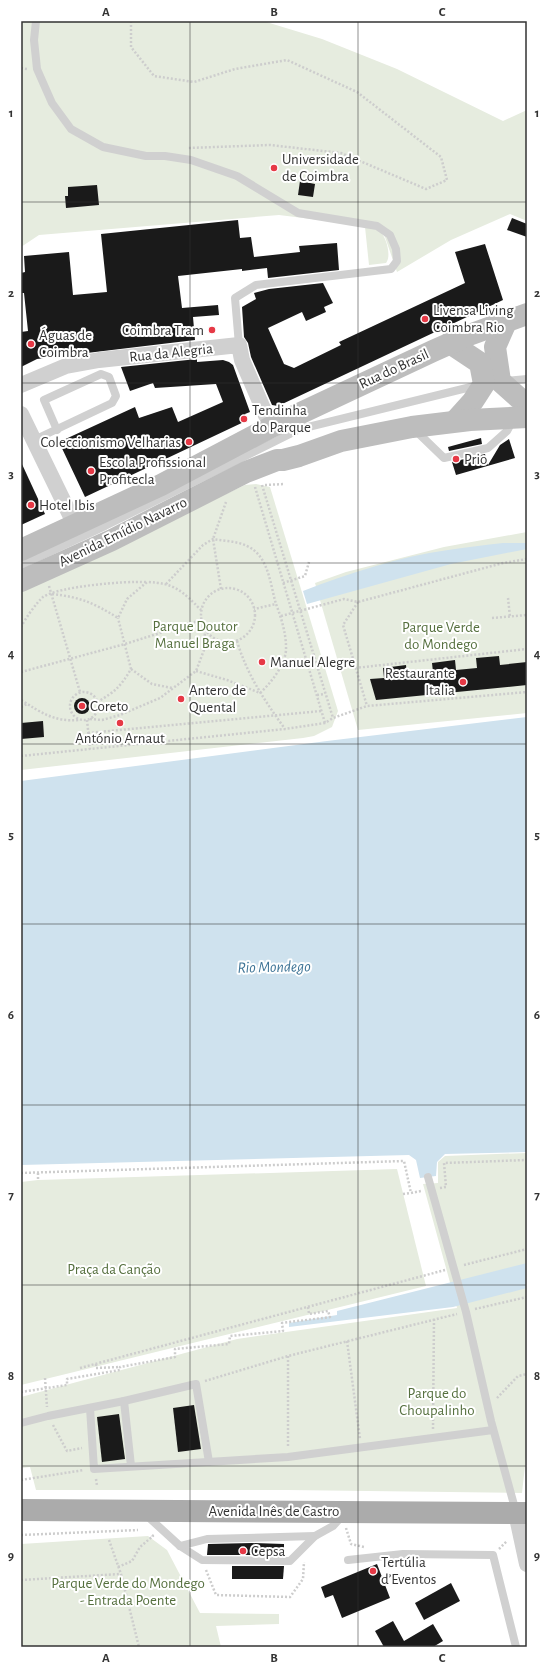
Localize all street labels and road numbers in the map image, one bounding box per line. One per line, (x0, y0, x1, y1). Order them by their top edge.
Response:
street label: Rua da Alegria (128, 341, 214, 365)
street label: Rua do Brasil (357, 346, 431, 392)
street label: Avenida Emídio Navarro (57, 494, 189, 570)
street label: Avenida Inês de Castro (209, 1504, 339, 1519)

